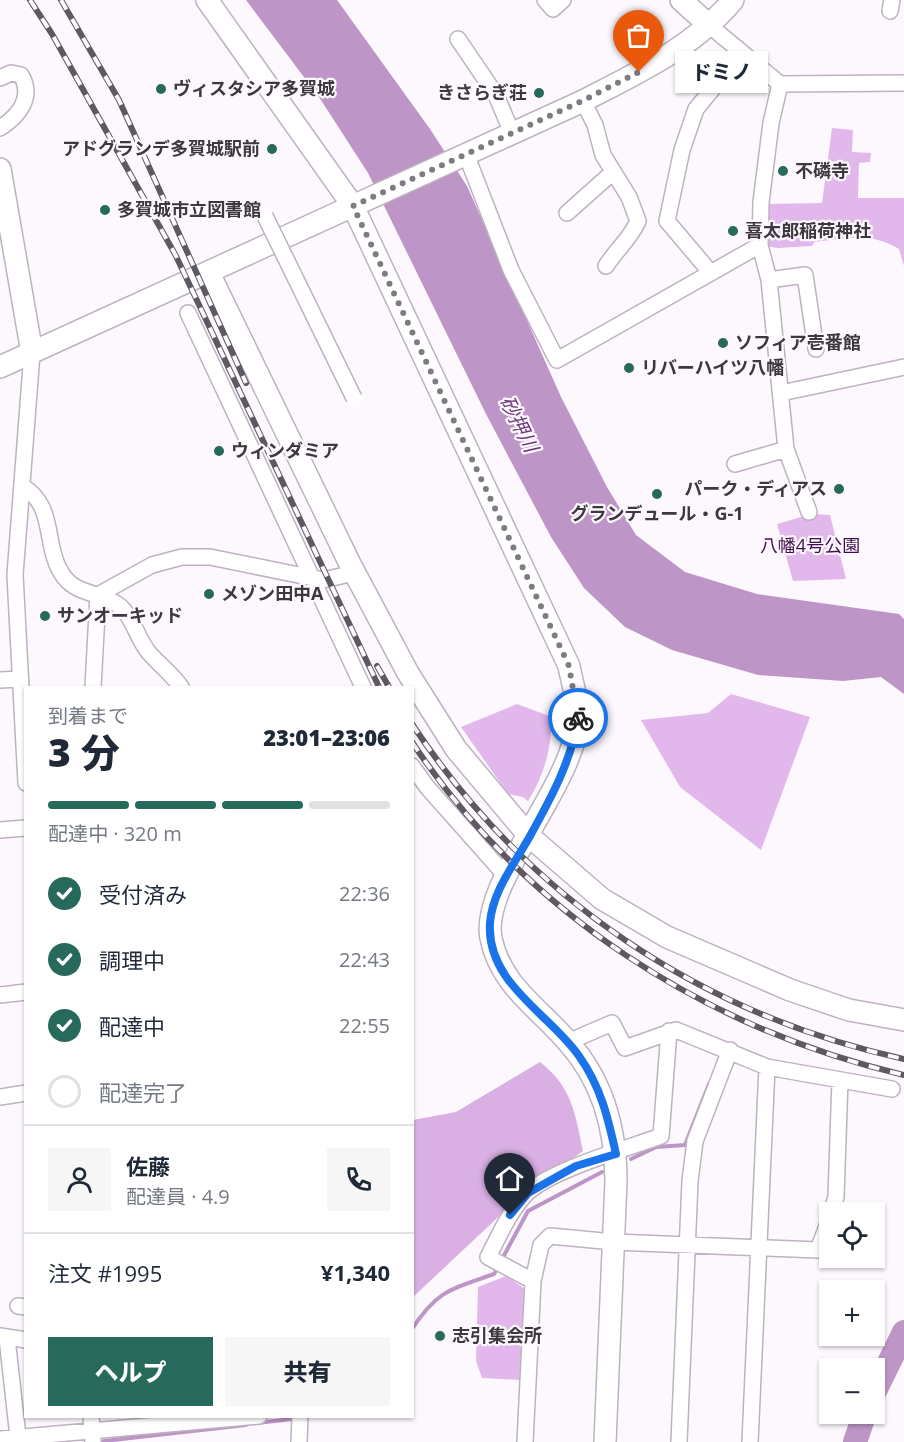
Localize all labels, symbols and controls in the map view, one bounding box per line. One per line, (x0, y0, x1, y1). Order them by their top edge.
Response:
pin (613, 10, 664, 72)
icon: bag (622, 19, 655, 52)
callout: ドミノ (675, 51, 768, 93)
text: ドミノ (692, 58, 752, 85)
place label: ヴィスタシア多賀城 (173, 76, 335, 100)
place label: きさらぎ荘 (437, 80, 527, 104)
marker: ヴィスタシア多賀城 (154, 82, 168, 96)
marker: きさらぎ荘 (532, 86, 546, 100)
place label: アドグランデ多賀城駅前 (62, 136, 260, 160)
marker: アドグランデ多賀城駅前 (265, 142, 279, 156)
place label: 不磷寺 (795, 158, 849, 182)
marker: 不磷寺 (776, 164, 790, 178)
place label: 多賀城市立図書館 (117, 197, 261, 221)
marker: 多賀城市立図書館 (98, 203, 112, 217)
place label: 喜太郎稲荷神社 (745, 218, 871, 242)
marker: 喜太郎稲荷神社 (726, 224, 740, 238)
place label: ソフィア壱番館 (735, 330, 861, 354)
marker: ソフィア壱番館 (716, 336, 730, 350)
place label: リバーハイツ八幡 (641, 355, 784, 379)
marker: リバーハイツ八幡 (622, 361, 636, 375)
water label: 砂押川 (494, 391, 546, 458)
place label: ウィンダミア (231, 438, 339, 462)
marker: ウィンダミア (212, 444, 226, 458)
place label: パーク・ディアス (685, 476, 827, 500)
marker: パーク・ディアス (832, 482, 846, 496)
marker: グランデュール・G-1 (650, 487, 664, 501)
place label: グランデュール・G-1 (570, 501, 744, 525)
park label: 八幡4号公園 (760, 533, 860, 557)
place label: メゾン田中A (221, 581, 324, 605)
marker: メゾン田中A (202, 587, 216, 601)
place label: サンオーキッド (57, 603, 183, 627)
marker: サンオーキッド (38, 609, 52, 623)
courier (548, 688, 608, 748)
text: 到着まで (48, 702, 128, 729)
icon: bike (562, 702, 595, 735)
text: 23:01–23:06 (263, 722, 390, 752)
text: 3 分 (48, 725, 120, 778)
text: 配達中 · 320 m (48, 820, 182, 847)
icon: check (48, 877, 81, 910)
text: 受付済み (99, 879, 187, 909)
text: 22:36 (339, 880, 390, 907)
icon: check (48, 943, 81, 976)
text: 調理中 (99, 945, 165, 975)
text: 22:43 (339, 946, 390, 973)
icon: check (48, 1009, 81, 1042)
text: 配達中 (99, 1011, 165, 1041)
text: 22:55 (339, 1012, 390, 1039)
text: 配達完了 (99, 1077, 187, 1107)
button: person (48, 1148, 111, 1211)
button: phone (327, 1148, 390, 1211)
text: 佐藤 (126, 1151, 170, 1181)
pin (484, 1153, 535, 1215)
icon: home (493, 1162, 526, 1195)
text: 配達員 · 4.9 (126, 1183, 230, 1210)
map controls (819, 1202, 885, 1424)
button: locate (819, 1202, 885, 1268)
text: ¥1,340 (321, 1257, 390, 1287)
text: 注文 #1995 (48, 1258, 162, 1288)
button: + (819, 1280, 885, 1346)
place label: 志引集会所 (452, 1323, 542, 1347)
marker: 志引集会所 (433, 1329, 447, 1343)
button: ヘルプ (48, 1337, 213, 1406)
button: 共有 (225, 1337, 390, 1406)
button: − (819, 1358, 885, 1424)

